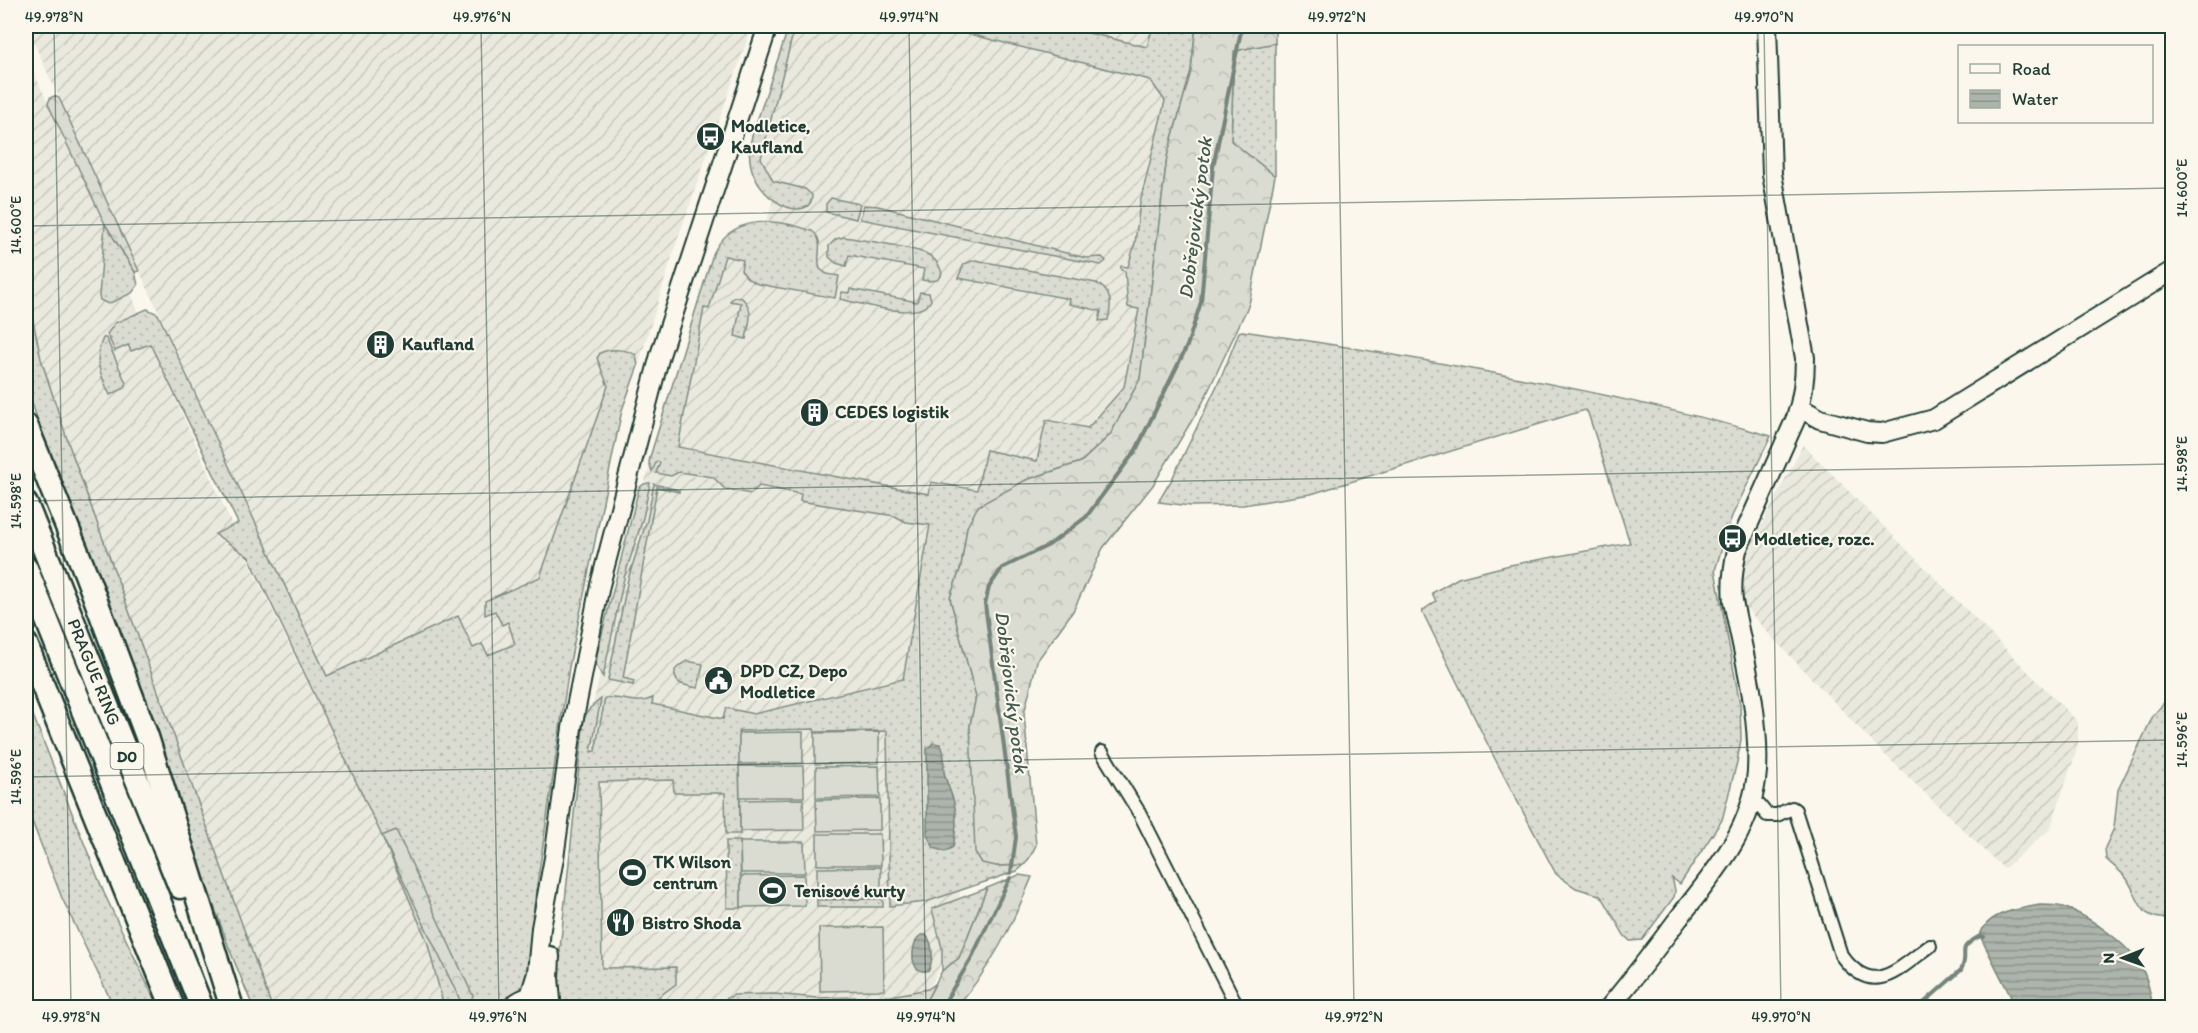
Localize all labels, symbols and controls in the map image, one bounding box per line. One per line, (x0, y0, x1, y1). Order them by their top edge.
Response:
text: 49.978°N (25, 8, 83, 26)
text: 49.976°N (453, 8, 511, 26)
text: 49.974°N (879, 8, 939, 26)
text: 49.972°N (1308, 8, 1366, 26)
text: 49.970°N (1734, 8, 1794, 26)
legend (1958, 45, 2153, 123)
text: Road (2012, 58, 2051, 80)
text: Water (2012, 88, 2058, 110)
place label: Modletice, Kaufland (731, 115, 811, 158)
bus stop icon: Modletice, Kaufland (694, 120, 726, 152)
water label: Dobřejovický potok (1173, 134, 1217, 300)
text: 14.600°E (2173, 159, 2191, 217)
text: 14.600°E (7, 196, 25, 254)
building icon: Kaufland (365, 328, 397, 360)
place label: Kaufland (402, 333, 475, 355)
building icon: CEDES logistik (798, 396, 830, 428)
place label: CEDES logistik (835, 401, 950, 423)
text: 14.598°E (2173, 436, 2191, 492)
text: 14.598°E (7, 473, 25, 529)
bus stop icon: Modletice, rozc. (1717, 523, 1749, 555)
place label: Modletice, rozc. (1754, 528, 1875, 550)
water label: Dobřejovický potok (990, 610, 1034, 776)
street label: PRAGUE RING (63, 615, 125, 729)
place label: DPD CZ, Depo Modletice (740, 660, 847, 703)
public building icon: DPD CZ, Depo Modletice (703, 665, 735, 697)
text: 14.596°E (2173, 712, 2191, 768)
road number: D0 (110, 743, 144, 769)
text: 14.596°E (7, 749, 25, 805)
place label: TK Wilson centrum (652, 851, 732, 894)
sports icon: TK Wilson centrum (616, 856, 648, 888)
sports icon: Tenisové kurty (757, 875, 789, 907)
place label: Tenisové kurty (793, 880, 906, 902)
restaurant icon: Bistro Shoda (605, 907, 637, 939)
place label: Bistro Shoda (642, 912, 742, 934)
north arrow (2093, 928, 2153, 988)
text: N (2099, 953, 2118, 964)
text: 49.978°N (42, 1008, 100, 1026)
text: 49.976°N (469, 1008, 527, 1026)
text: 49.974°N (896, 1008, 956, 1026)
text: 49.972°N (1325, 1008, 1383, 1026)
text: 49.970°N (1751, 1008, 1811, 1026)

